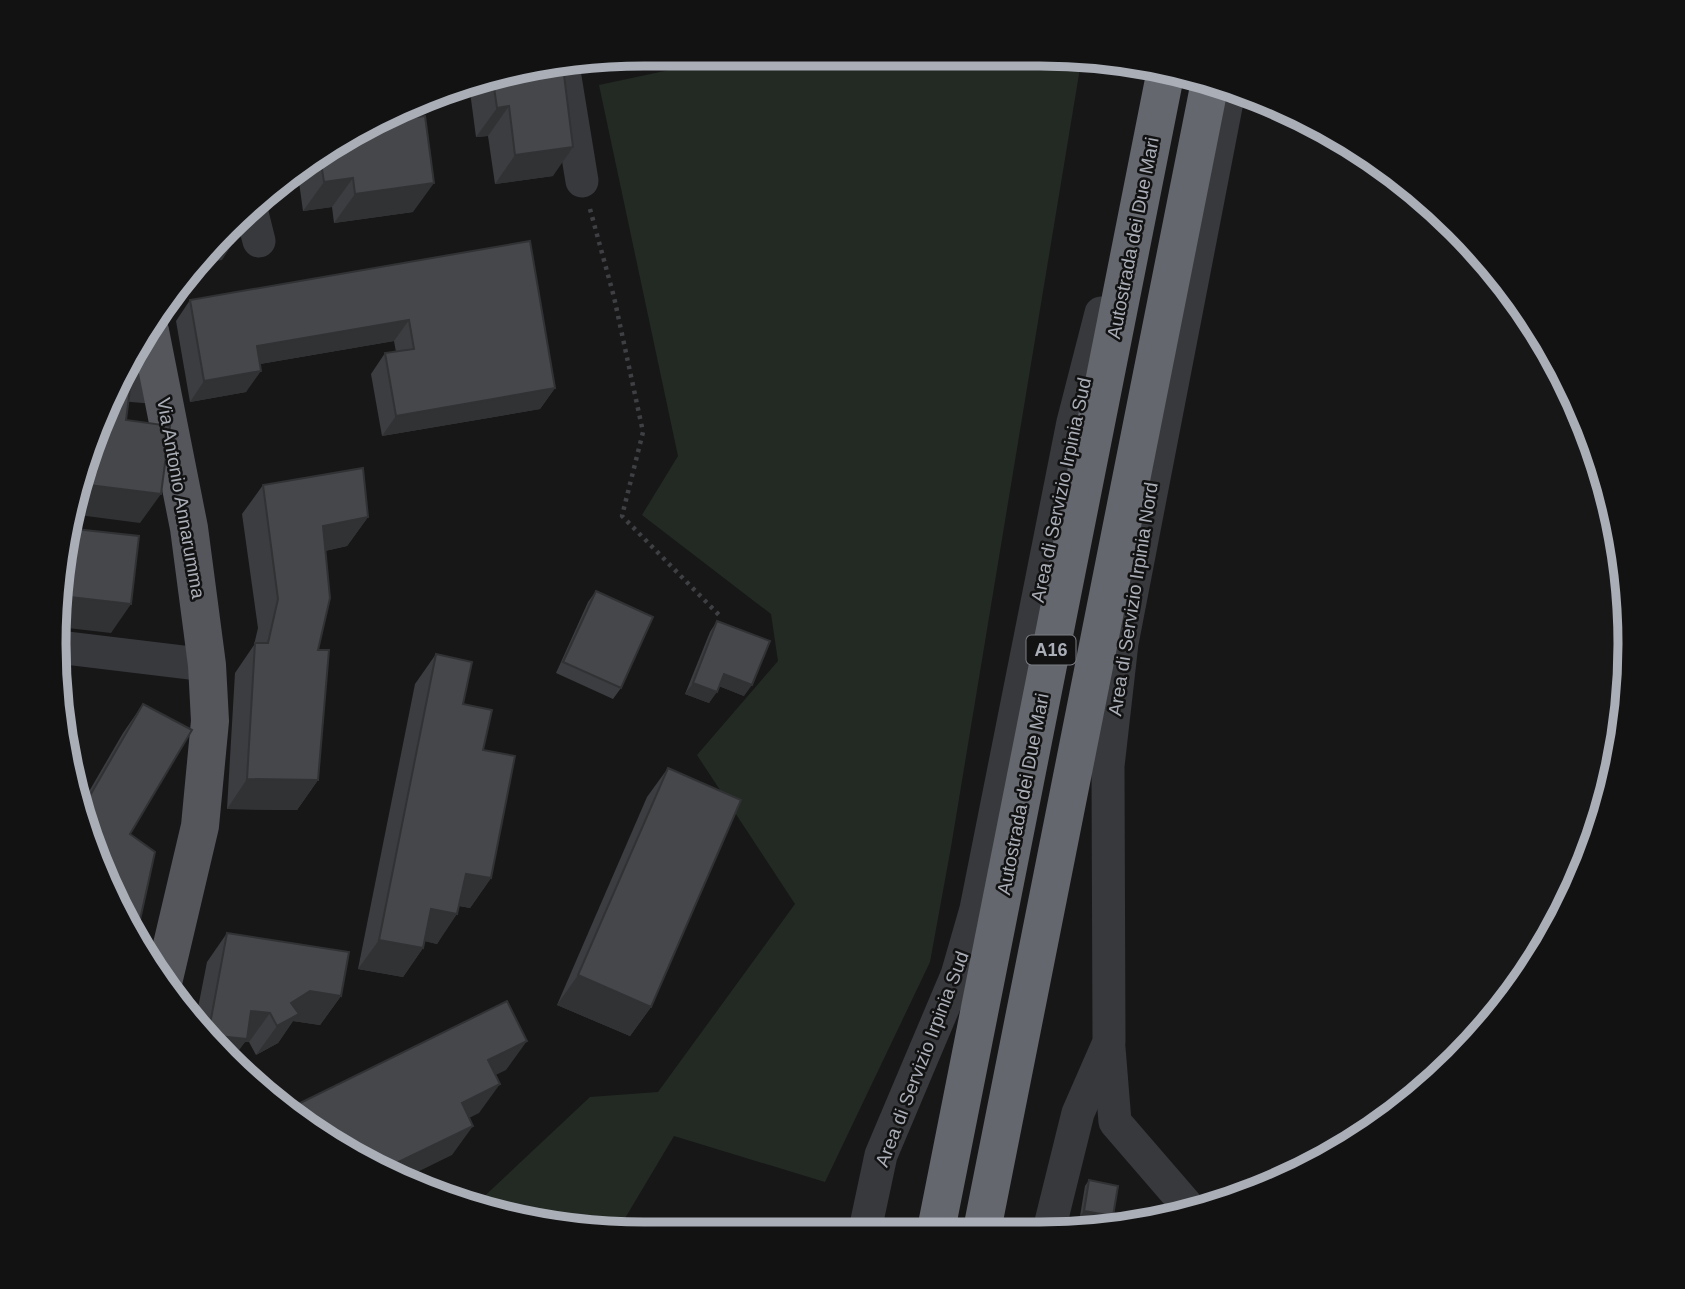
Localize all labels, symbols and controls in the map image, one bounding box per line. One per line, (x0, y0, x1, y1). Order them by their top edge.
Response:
street label: Autostrada dei Due Mari (1103, 135, 1163, 341)
street label: Area di Servizio Irpinia Sud (1027, 376, 1095, 604)
street label: Via Antonio Annarumma (153, 396, 209, 600)
street label: Area di Servizio Irpinia Nord (1104, 481, 1162, 717)
road number: A16 (1026, 636, 1076, 664)
street label: Autostrada dei Due Mari (993, 691, 1053, 897)
street label: Area di Servizio Irpinia Sud (871, 948, 973, 1170)

